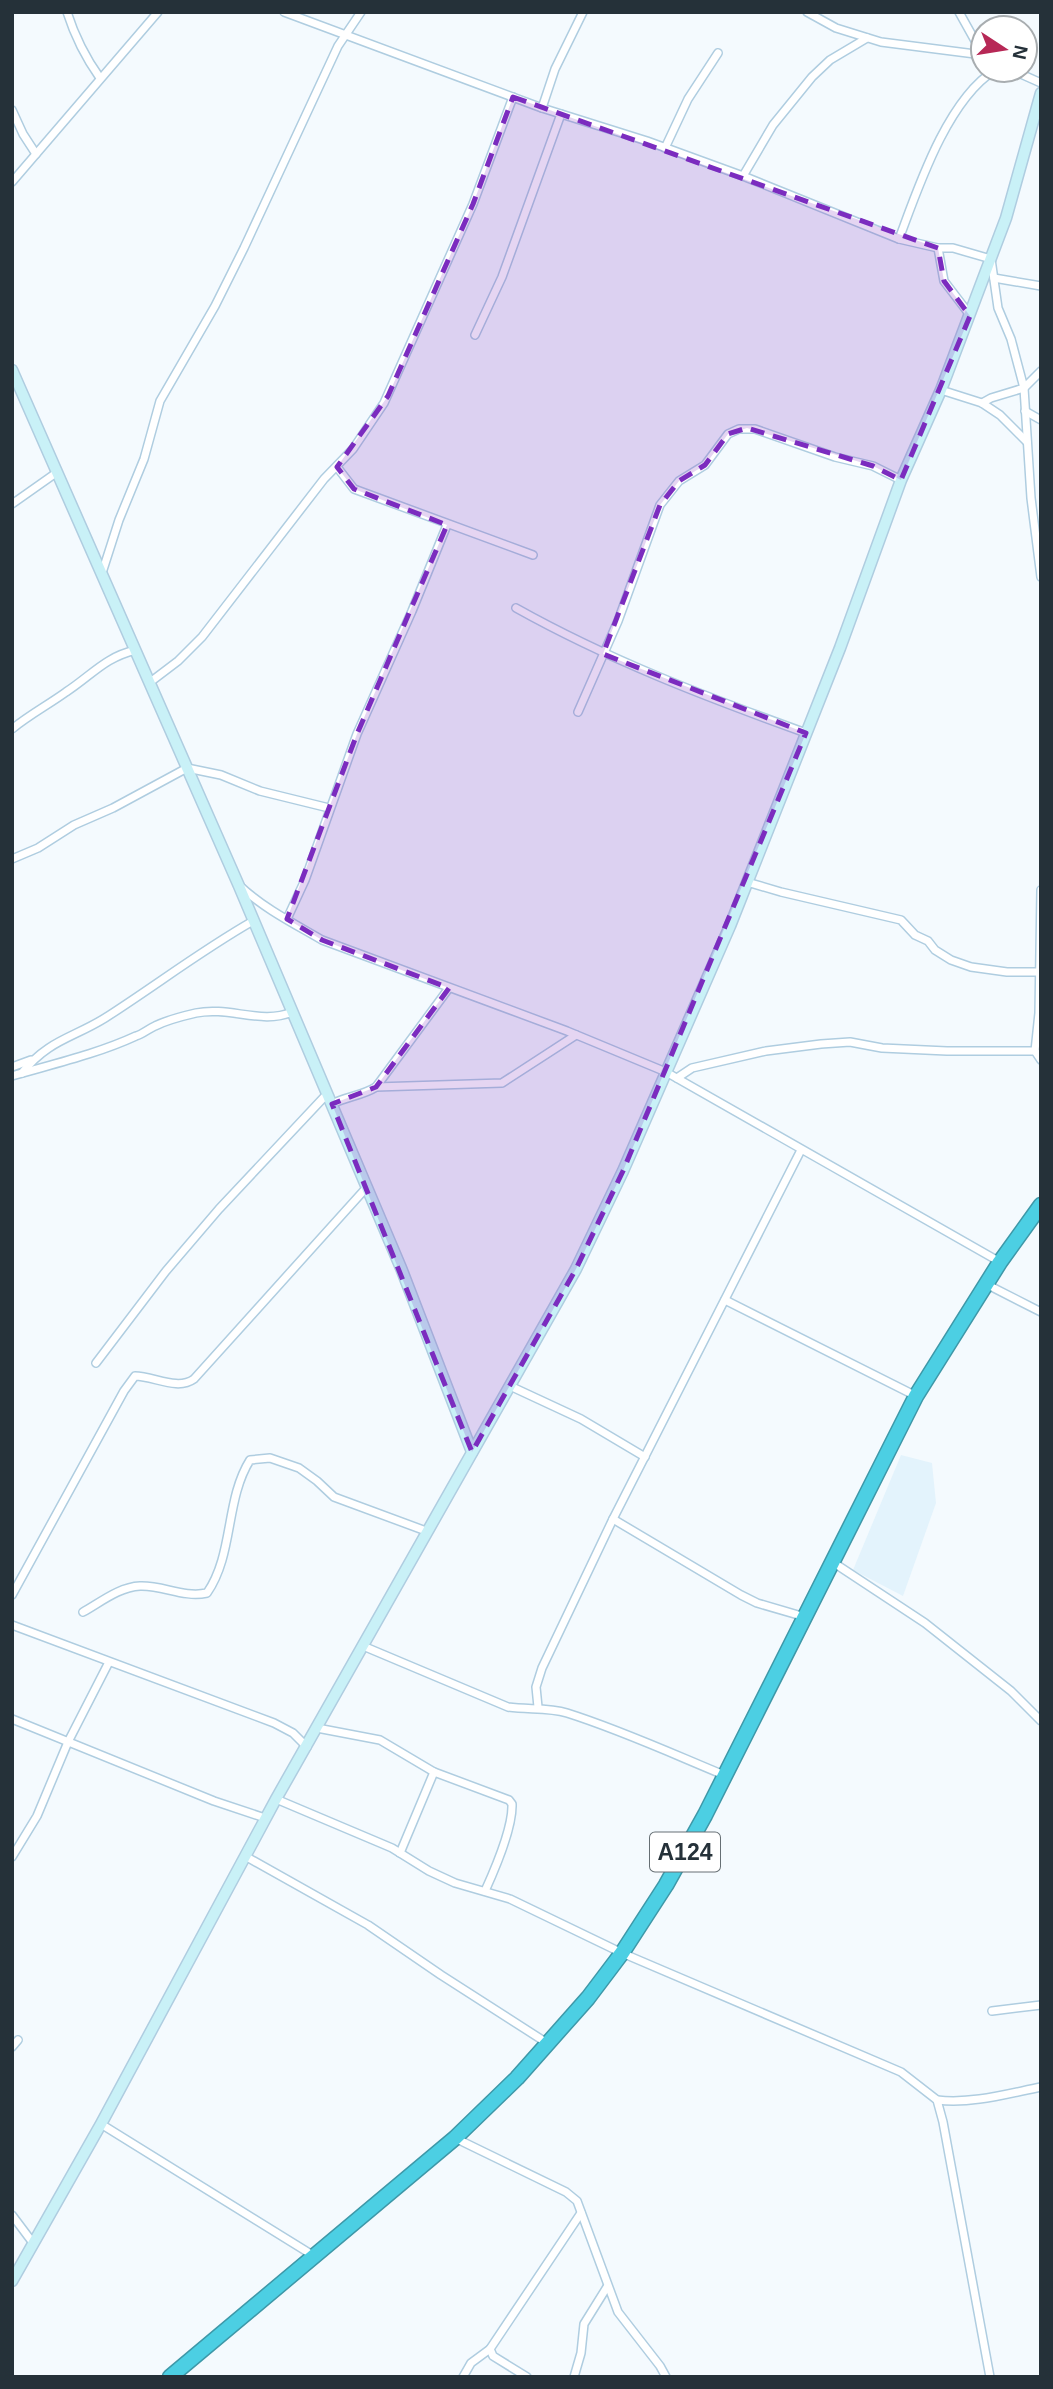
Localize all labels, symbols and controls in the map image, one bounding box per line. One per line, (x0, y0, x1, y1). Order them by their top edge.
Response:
north arrow (969, 14, 1039, 84)
text: N (1008, 44, 1032, 61)
road number: A124 (650, 1832, 720, 1871)

